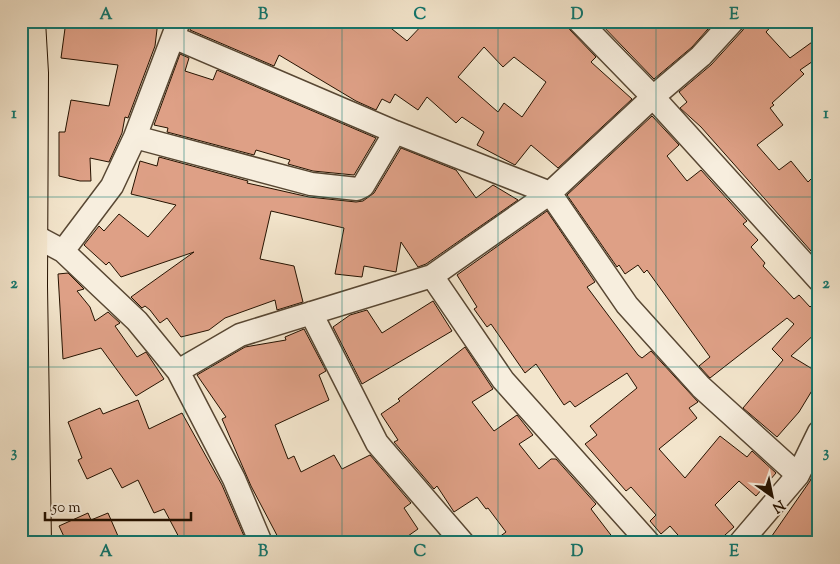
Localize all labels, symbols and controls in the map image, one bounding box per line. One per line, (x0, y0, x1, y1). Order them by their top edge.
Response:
text: A (100, 4, 113, 27)
text: B (258, 4, 268, 27)
text: C (414, 4, 427, 27)
text: D (571, 4, 584, 27)
text: E (729, 4, 739, 27)
text: 1 (11, 103, 17, 126)
text: 1 (823, 103, 829, 126)
text: 2 (10, 273, 18, 296)
text: 2 (822, 273, 830, 296)
text: 3 (11, 442, 18, 465)
text: 3 (823, 442, 830, 465)
north arrow (748, 472, 798, 522)
scale bar (45, 489, 191, 521)
text: N (768, 494, 788, 517)
text: 50 m (51, 498, 81, 519)
text: A (100, 541, 113, 564)
text: B (258, 541, 268, 564)
text: C (414, 541, 427, 564)
text: D (571, 541, 584, 564)
text: E (729, 541, 739, 564)

